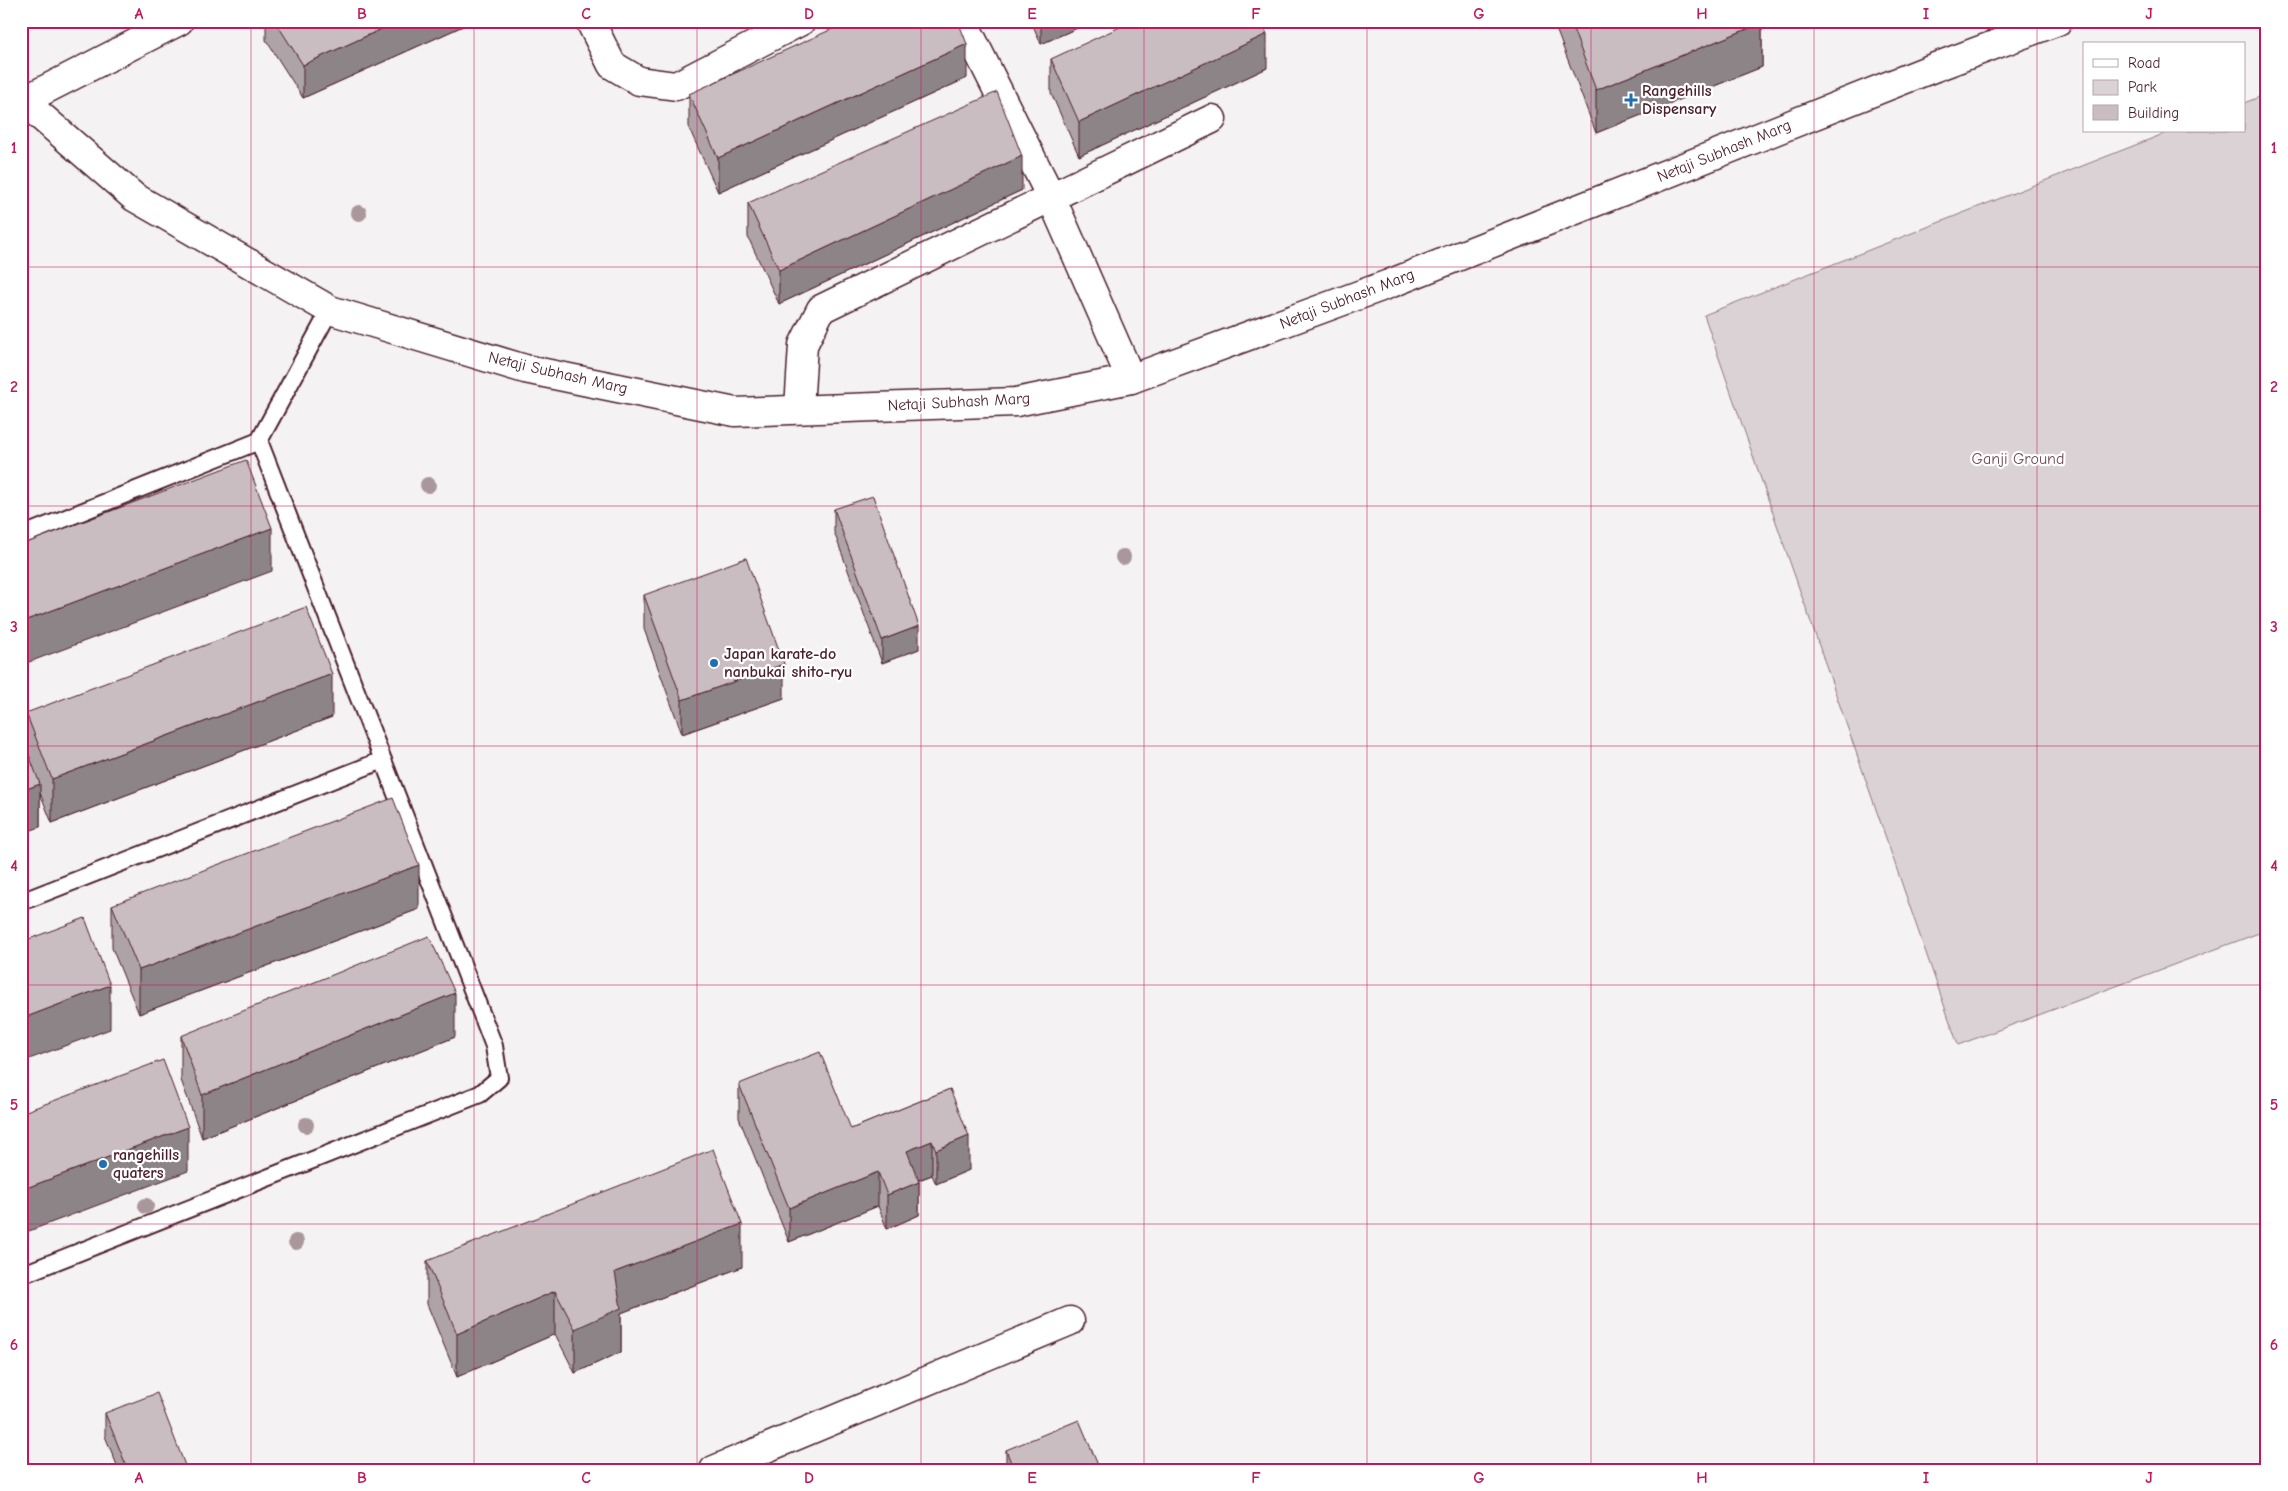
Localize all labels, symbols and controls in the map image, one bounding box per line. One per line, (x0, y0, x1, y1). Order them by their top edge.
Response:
text: A (135, 5, 144, 23)
text: B (357, 5, 367, 23)
text: C (581, 5, 591, 23)
text: D (804, 5, 814, 23)
text: E (1027, 5, 1037, 23)
text: F (1251, 5, 1261, 23)
text: G (1473, 5, 1485, 23)
text: H (1696, 5, 1708, 23)
text: I (1923, 5, 1929, 23)
text: J (2145, 5, 2153, 23)
legend (2083, 42, 2246, 132)
text: Road (2128, 54, 2160, 72)
text: Park (2128, 78, 2157, 96)
place label: Rangehills Dispensary (1642, 82, 1717, 118)
marker: Rangehills Dispensary (1624, 93, 1638, 107)
text: Building (2128, 104, 2179, 122)
street label: Netaji Subhash Marg (1654, 116, 1794, 186)
text: 1 (11, 139, 17, 157)
text: 1 (2271, 139, 2277, 157)
street label: Netaji Subhash Marg (1277, 265, 1417, 333)
street label: Netaji Subhash Marg (486, 348, 630, 398)
text: 2 (10, 378, 18, 396)
text: 2 (2270, 378, 2278, 396)
street label: Netaji Subhash Marg (887, 389, 1031, 415)
park label: Ganji Ground (1972, 450, 2064, 468)
text: 3 (10, 618, 18, 636)
text: 3 (2270, 618, 2278, 636)
place label: Japan karate-do nanbukai shito-ryu (724, 645, 852, 681)
marker: Japan karate-do nanbukai shito-ryu (708, 657, 720, 669)
text: 4 (10, 857, 18, 875)
text: 4 (2270, 857, 2278, 875)
text: 5 (10, 1096, 18, 1114)
text: 5 (2270, 1096, 2278, 1114)
place label: rangehills quaters (113, 1146, 179, 1182)
marker: rangehills quaters (97, 1158, 109, 1170)
text: 6 (10, 1336, 18, 1354)
text: 6 (2270, 1336, 2278, 1354)
text: A (135, 1469, 144, 1487)
text: B (357, 1469, 367, 1487)
text: C (581, 1469, 591, 1487)
text: D (804, 1469, 814, 1487)
text: E (1027, 1469, 1037, 1487)
text: F (1251, 1469, 1261, 1487)
text: G (1473, 1469, 1485, 1487)
text: H (1696, 1469, 1708, 1487)
text: I (1923, 1469, 1929, 1487)
text: J (2145, 1469, 2153, 1487)

